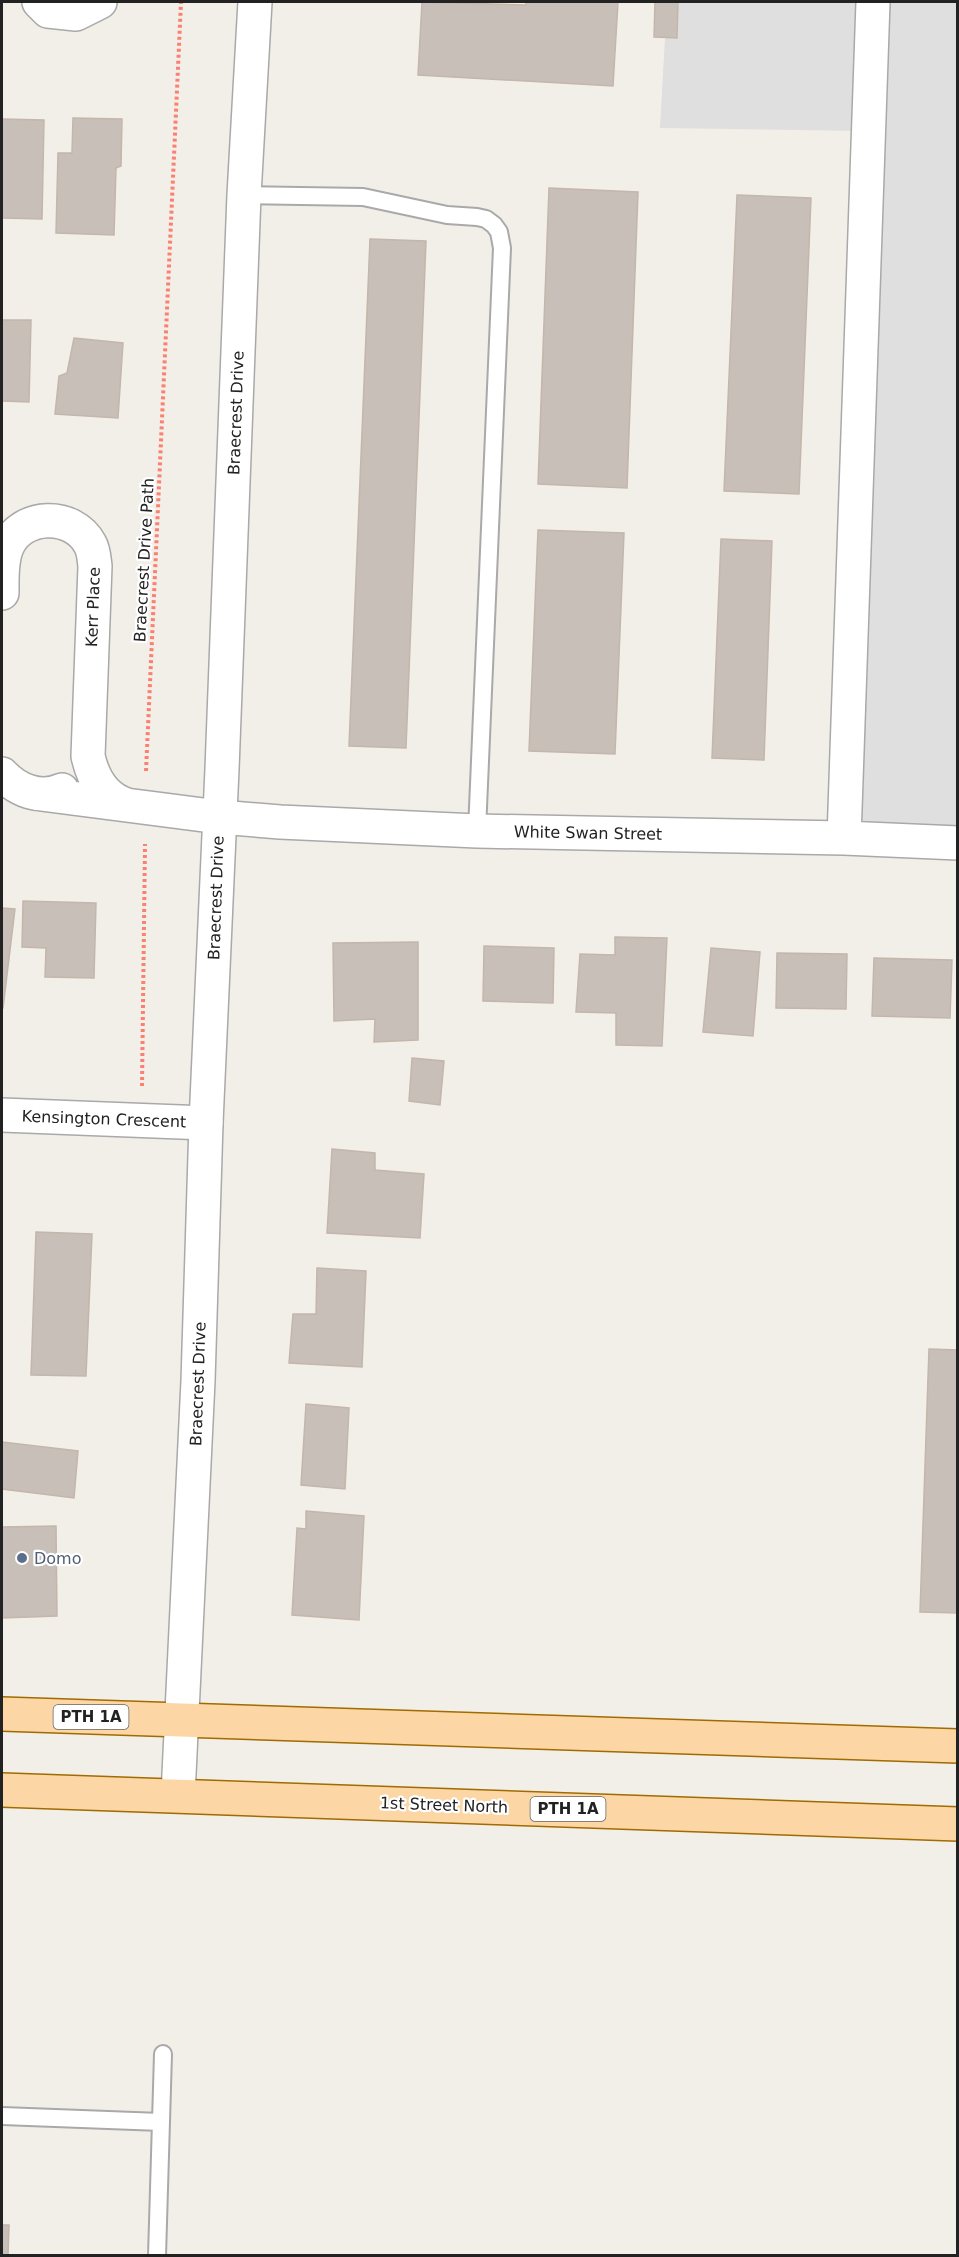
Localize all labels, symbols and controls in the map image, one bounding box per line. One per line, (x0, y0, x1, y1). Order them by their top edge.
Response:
street label: Braecrest Drive (224, 350, 248, 476)
street label: Braecrest Drive Path (130, 477, 158, 643)
street label: Kerr Place (82, 567, 104, 647)
street label: White Swan Street (514, 822, 662, 844)
street label: Braecrest Drive (204, 835, 228, 961)
street label: Kensington Crescent (21, 1107, 187, 1131)
street label: Braecrest Drive (186, 1321, 210, 1447)
place label: Domo (34, 1549, 81, 1568)
marker: Domo (15, 1551, 29, 1565)
road number: PTH 1A (54, 1705, 128, 1729)
street label: 1st Street North (380, 1793, 508, 1817)
road number: PTH 1A (530, 1797, 606, 1821)

